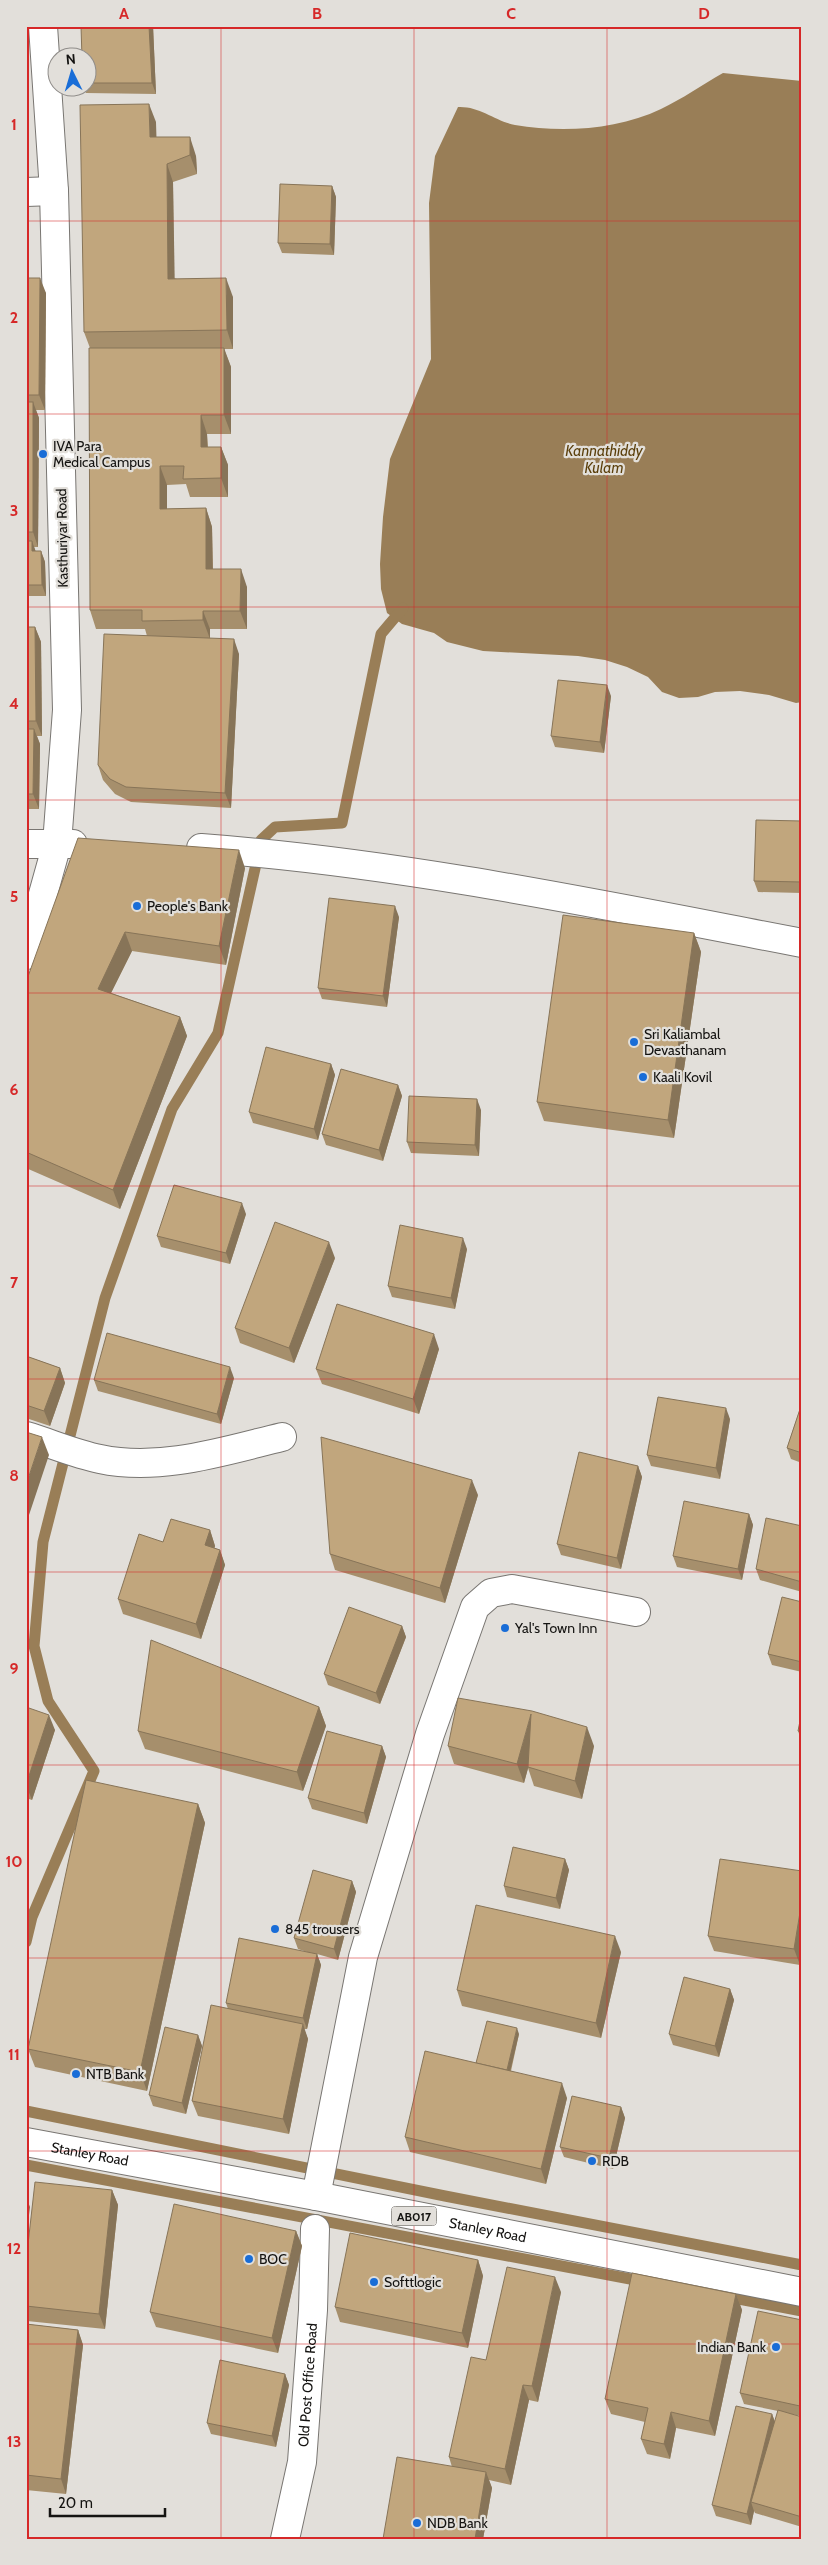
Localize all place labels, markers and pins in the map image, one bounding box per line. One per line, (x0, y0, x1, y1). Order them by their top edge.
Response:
place label: IVA Para Medical Campus (53, 437, 150, 471)
marker: IVA Para Medical Campus (37, 448, 49, 460)
place label: People's Bank (147, 897, 229, 915)
marker: People's Bank (131, 900, 143, 912)
place label: Sri Kaliambal Devasthanam (644, 1025, 726, 1059)
marker: Sri Kaliambal Devasthanam (628, 1036, 640, 1048)
place label: Kaali Kovil (653, 1068, 713, 1086)
marker: Kaali Kovil (637, 1071, 649, 1083)
place label: Yal's Town Inn (514, 1619, 597, 1637)
marker: Yal's Town Inn (499, 1622, 511, 1634)
place label: 845 trousers (285, 1920, 360, 1938)
marker: 845 trousers (269, 1923, 281, 1935)
place label: NTB Bank (86, 2065, 145, 2083)
marker: NTB Bank (70, 2068, 82, 2080)
place label: RDB (602, 2152, 629, 2170)
marker: RDB (586, 2155, 598, 2167)
place label: BOC (259, 2250, 287, 2268)
marker: BOC (243, 2253, 255, 2265)
place label: Softtlogic (384, 2273, 441, 2291)
marker: Softtlogic (368, 2276, 380, 2288)
place label: Indian Bank (697, 2338, 767, 2356)
marker: Indian Bank (770, 2341, 782, 2353)
place label: NDB Bank (427, 2514, 488, 2532)
marker: NDB Bank (411, 2517, 423, 2529)

